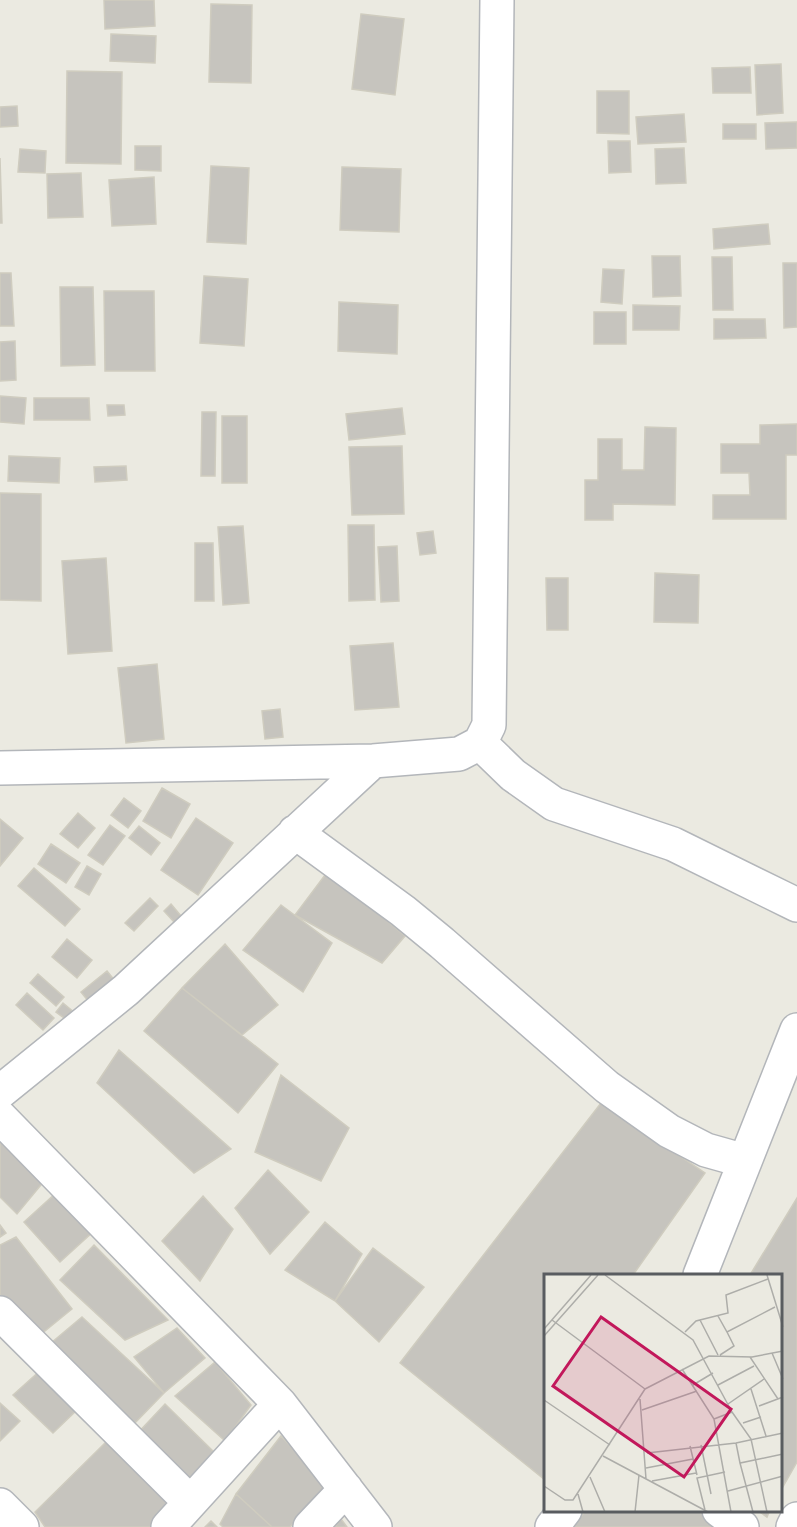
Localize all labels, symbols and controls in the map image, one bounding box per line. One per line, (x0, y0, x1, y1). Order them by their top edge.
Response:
inset map (544, 1274, 782, 1512)

